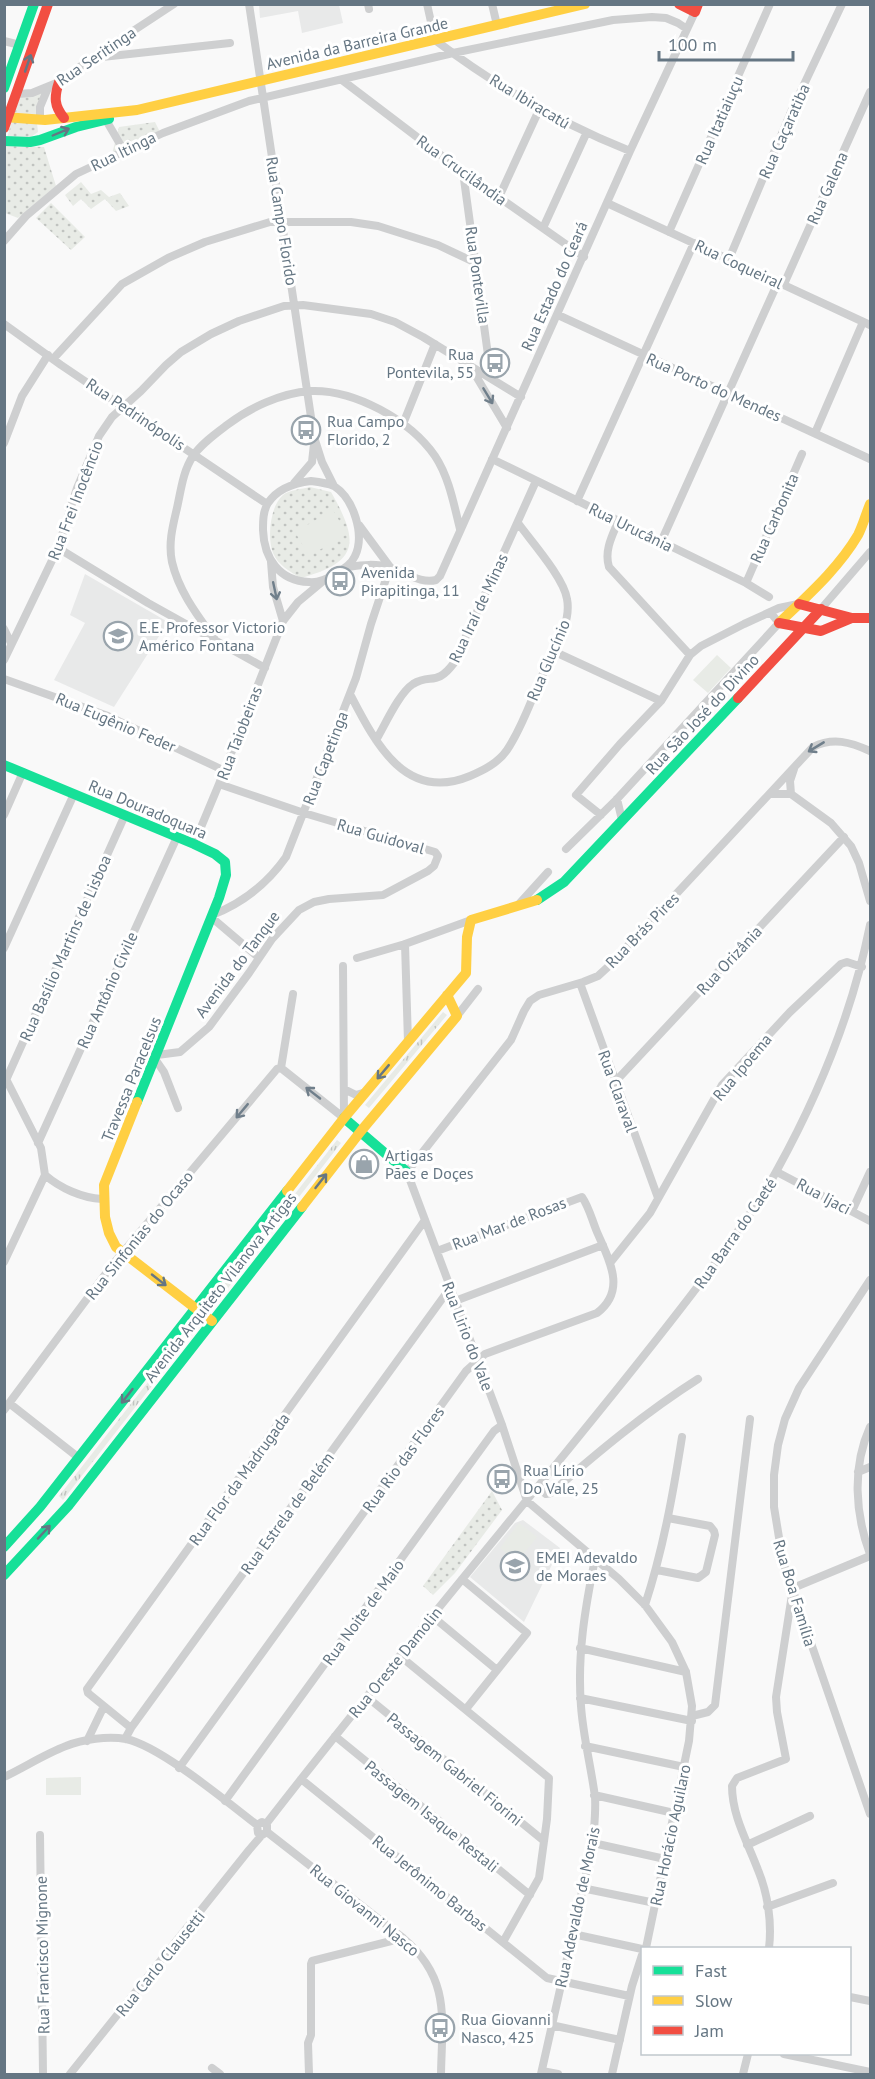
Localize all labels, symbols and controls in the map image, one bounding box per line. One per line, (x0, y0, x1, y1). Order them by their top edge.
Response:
street label: Avenida da Barreira Grande (264, 12, 450, 74)
street label: Rua Seritinga (52, 22, 140, 90)
scale bar (659, 24, 792, 62)
text: 100 m (668, 33, 717, 56)
one-way arrow (23, 54, 34, 73)
street label: Rua Ibiracatú (486, 69, 574, 133)
street label: Rua Itatiaiuçu (691, 73, 747, 167)
street label: Rua Caçaratiba (754, 80, 814, 182)
one-way arrow (52, 126, 70, 138)
street label: Rua Itinga (87, 127, 159, 175)
street label: Rua Crucilândia (413, 131, 511, 209)
street label: Rua Galena (802, 149, 852, 227)
street label: Rua Campo Florido (262, 155, 302, 287)
street label: Rua Estado do Ceará (516, 218, 592, 354)
street label: Rua Pontevilla (461, 225, 495, 325)
street label: Rua Coqueiral (692, 235, 787, 293)
place label: Rua Pontevila, 55 (387, 344, 474, 382)
bus stop icon: Rua Pontevila, 55 (479, 347, 511, 379)
street label: Rua Porto do Mendes (643, 348, 785, 426)
street label: Rua Pedrinópolis (83, 373, 190, 455)
one-way arrow (482, 387, 494, 404)
place label: Rua Campo Florido, 2 (327, 411, 404, 449)
bus stop icon: Rua Campo Florido, 2 (290, 414, 322, 446)
street label: Rua Frei Inocêncio (43, 437, 107, 563)
street label: Rua Carbonita (745, 470, 803, 566)
street label: Rua Urucânia (586, 498, 676, 556)
street label: Rua Iraí de Minas (444, 550, 512, 666)
place label: Avenida Pirapitinga, 11 (361, 562, 460, 600)
bus stop icon: Avenida Pirapitinga, 11 (324, 565, 356, 597)
one-way arrow (270, 581, 281, 600)
street label: Rua Glucínio (522, 616, 574, 704)
place label: E.E. Professor Victorio Américo Fontana (139, 617, 285, 655)
school or university icon: E.E. Professor Victorio Américo Fontana (102, 620, 134, 652)
street label: Rua São José do Divino (641, 650, 763, 778)
street label: Rua Taiobeiras (212, 683, 266, 783)
street label: Rua Eugênio Feder (53, 688, 180, 757)
street label: Rua Capetinga (298, 708, 352, 808)
one-way arrow (808, 741, 825, 753)
street label: Rua Douradoquara (86, 775, 210, 843)
street label: Rua Guidoval (335, 814, 427, 858)
street label: Rua Basílio Martins de Lisboa (15, 852, 115, 1044)
street label: Rua Brás Pires (601, 888, 683, 972)
street label: Avenida do Tanque (190, 907, 284, 1021)
street label: Rua Orizânia (692, 921, 766, 999)
street label: Rua Antônio Civile (72, 929, 142, 1051)
street label: Travessa Paracelsus (97, 1013, 165, 1145)
street label: Rua Ipoema (708, 1029, 776, 1105)
street label: Rua Claraval (594, 1047, 642, 1135)
one-way arrow (376, 1064, 389, 1080)
one-way arrow (305, 1086, 321, 1099)
one-way arrow (235, 1103, 248, 1119)
place label: Artigas Pães e Doçes (385, 1145, 474, 1183)
shop icon: Artigas Pães e Doçes (348, 1148, 380, 1180)
street label: Rua Sinfonias do Ocaso (81, 1166, 197, 1304)
street label: Rua Ijaci (793, 1173, 855, 1219)
one-way arrow (315, 1174, 328, 1190)
street label: Rua Barra do Caeté (689, 1174, 781, 1292)
street label: Avenida Arquiteto Vilanova Artigas (140, 1188, 301, 1386)
street label: Rua Mar de Rosas (449, 1192, 569, 1254)
one-way arrow (151, 1274, 167, 1287)
street label: Rua Lirio do Vale (438, 1279, 498, 1393)
one-way arrow (121, 1388, 134, 1404)
street label: Rua Rio das Flores (358, 1402, 448, 1516)
street label: Rua Flor da Madrugada (184, 1409, 294, 1549)
street label: Rua Estrela de Belém (236, 1448, 338, 1578)
place label: Rua Lírio Do Vale, 25 (523, 1460, 599, 1498)
bus stop icon: Rua Lírio Do Vale, 25 (486, 1463, 518, 1495)
one-way arrow (37, 1525, 51, 1540)
street label: Rua Boa Família (769, 1537, 821, 1649)
place label: EMEI Adevaldo de Moraes (536, 1547, 637, 1585)
school or university icon: EMEI Adevaldo de Moraes (499, 1550, 531, 1582)
street label: Rua Noite de Maio (318, 1555, 408, 1669)
street label: Rua Oreste Damolin (344, 1603, 446, 1721)
street label: Passagem Gabriel Fiorini (383, 1708, 527, 1830)
street label: Passagem Isaque Restali (361, 1756, 503, 1876)
street label: Rua Horácio Aguilaro (645, 1762, 695, 1908)
street label: Rua Adevaldo de Morais (550, 1825, 604, 1989)
street label: Rua Jerônimo Barbas (369, 1831, 492, 1936)
street label: Rua Giovanni Nasco (306, 1860, 424, 1960)
street label: Rua Francisco Mignone (31, 1876, 53, 2034)
street label: Rua Carlo Clausetti (111, 1906, 209, 2020)
legend (641, 1947, 851, 2055)
text: Fast (695, 1959, 727, 1982)
text: Slow (695, 1989, 733, 2012)
place label: Rua Giovanni Nasco, 425 (461, 2009, 551, 2047)
bus stop icon: Rua Giovanni Nasco, 425 (424, 2012, 456, 2044)
text: Jam (694, 2019, 724, 2042)

